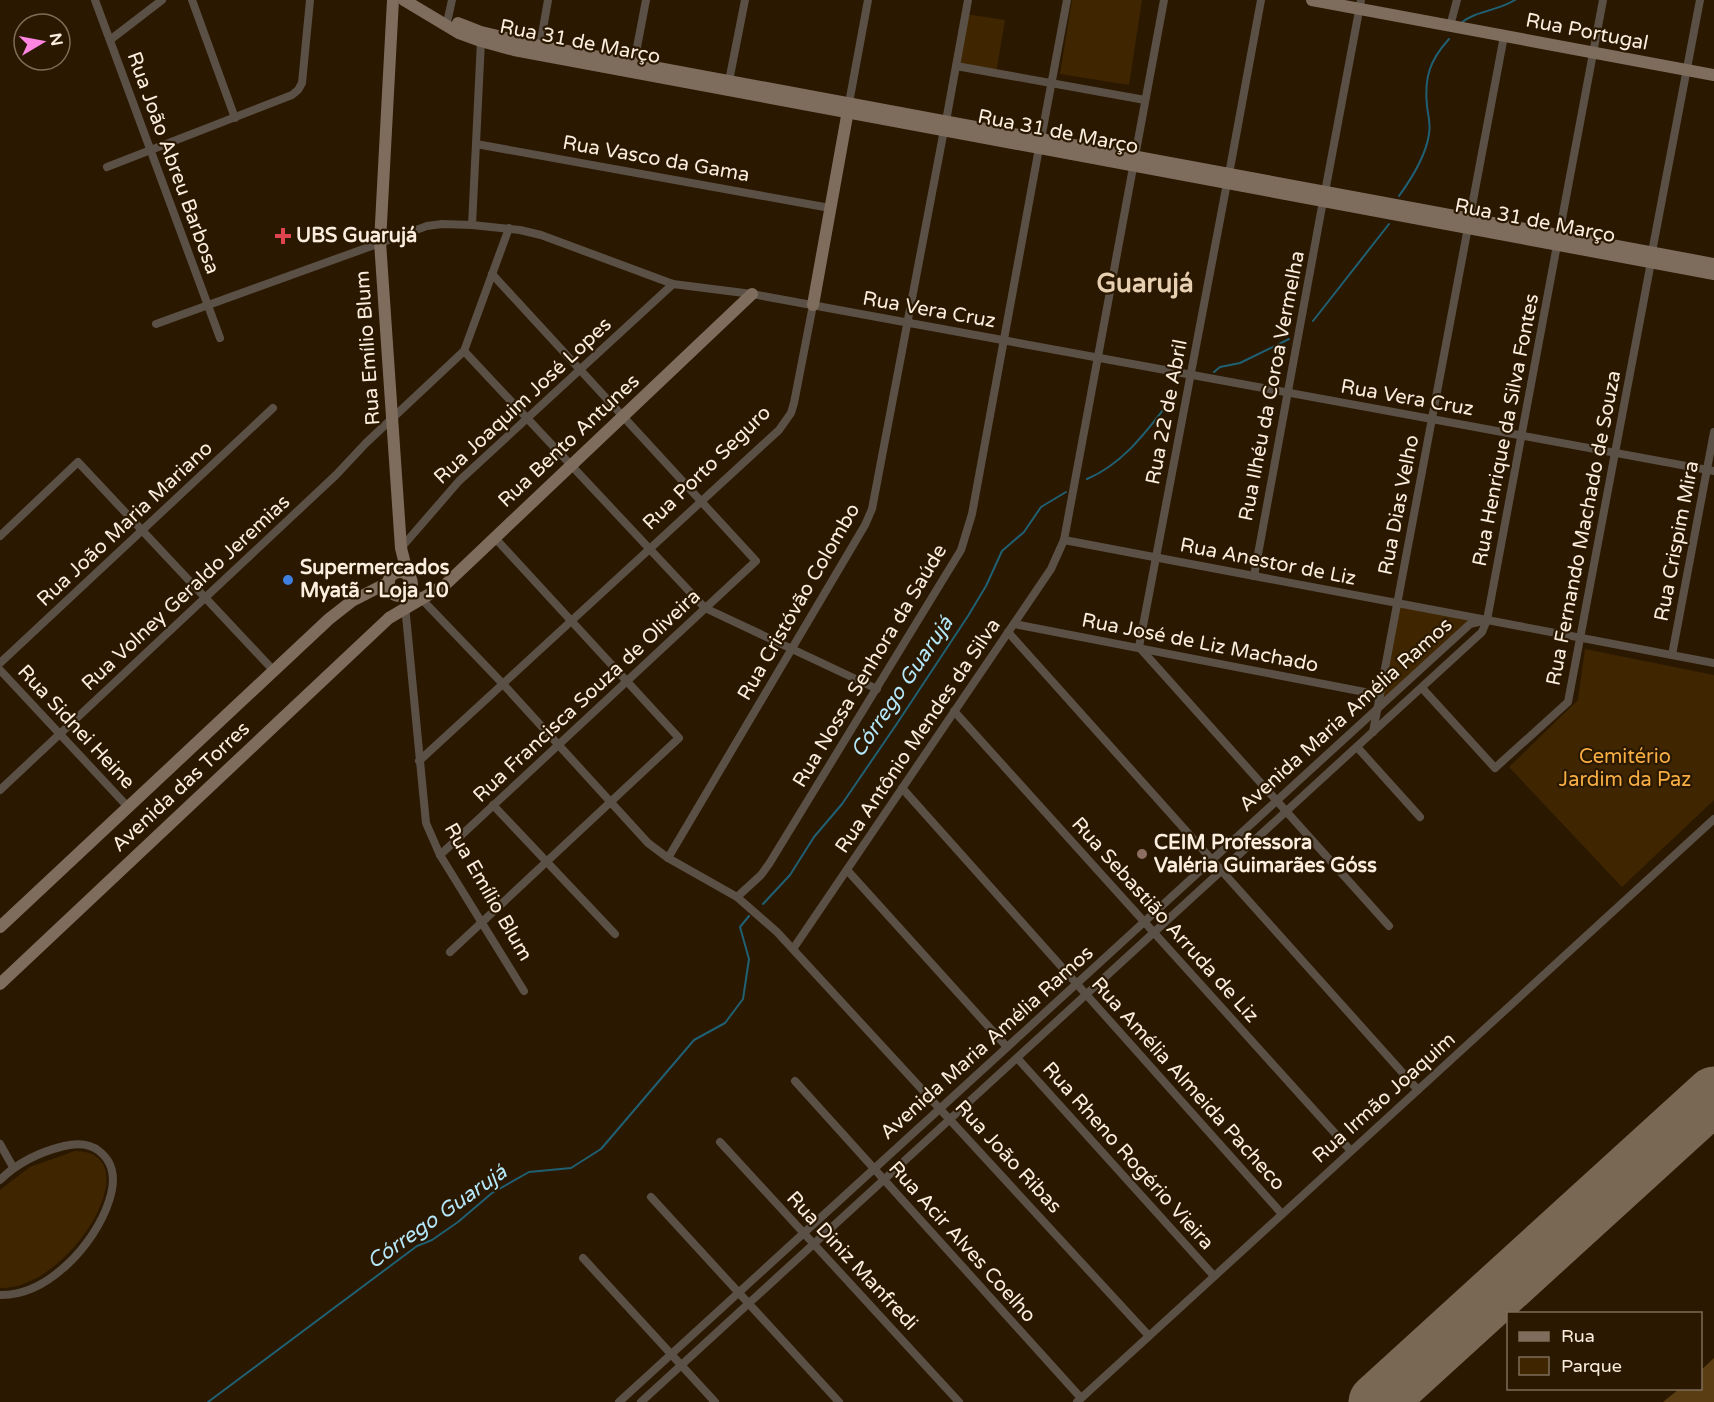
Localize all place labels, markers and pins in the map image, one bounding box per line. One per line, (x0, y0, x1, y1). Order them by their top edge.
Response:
place label: UBS Guarujá (296, 224, 417, 248)
marker: UBS Guarujá (274, 227, 292, 245)
place label: Supermercados Myatã - Loja 10 (300, 556, 450, 603)
marker: Supermercados Myatã - Loja 10 (281, 573, 295, 587)
place label: CEIM Professora Valéria Guimarães Góss (1154, 831, 1377, 878)
marker: CEIM Professora Valéria Guimarães Góss (1135, 847, 1149, 861)

